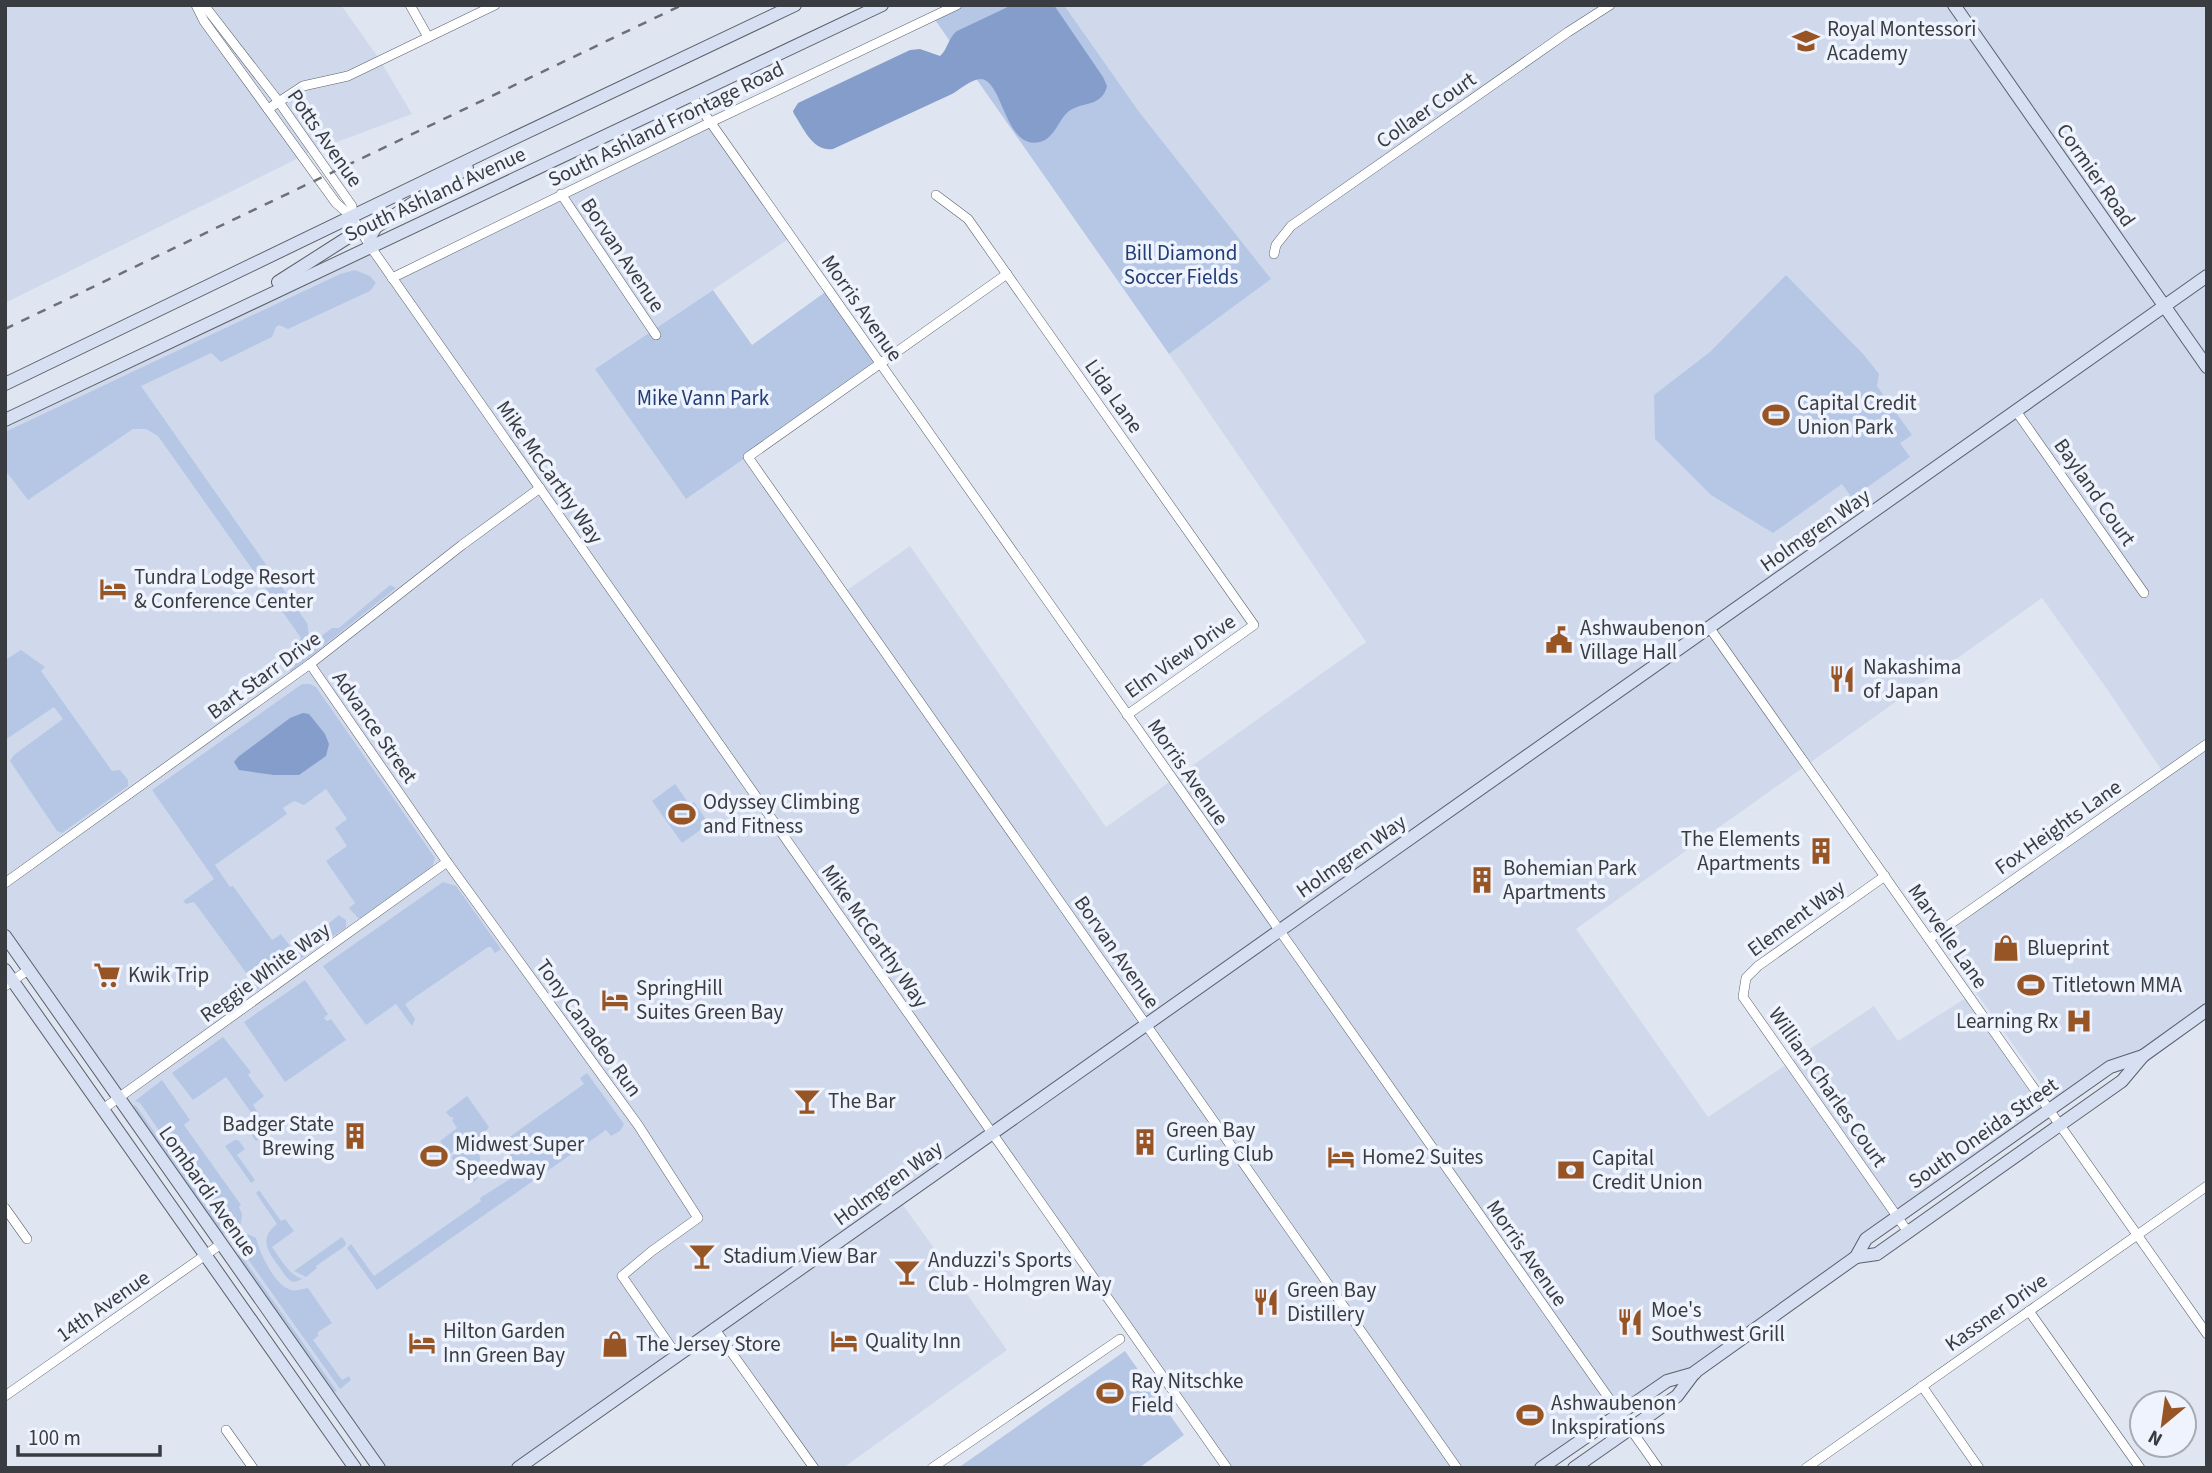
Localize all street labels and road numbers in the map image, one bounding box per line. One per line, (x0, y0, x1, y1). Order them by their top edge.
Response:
street label: South Ashland Frontage Road (543, 54, 789, 194)
street label: Collaer Court (1370, 65, 1482, 155)
street label: Potts Avenue (280, 83, 370, 193)
street label: Cormier Road (2049, 117, 2143, 233)
street label: South Ashland Avenue (339, 139, 531, 249)
street label: Borvan Avenue (574, 192, 672, 318)
street label: Morris Avenue (814, 249, 910, 367)
street label: Lida Lane (1077, 353, 1151, 439)
street label: Mike McCarthy Way (489, 394, 611, 550)
street label: Bayland Court (2047, 432, 2143, 552)
street label: Holmgren Way (1754, 481, 1876, 579)
street label: Elm View Drive (1118, 607, 1242, 705)
street label: Bart Starr Drive (201, 624, 327, 726)
street label: Advance Street (325, 665, 425, 789)
street label: Morris Avenue (1140, 713, 1236, 831)
street label: Fox Heights Lane (1989, 772, 2127, 882)
street label: Holmgren Way (1290, 807, 1412, 905)
street label: Mike McCarthy Way (814, 858, 936, 1014)
street label: Element Way (1741, 872, 1851, 964)
street label: Marvelle Lane (1901, 877, 1995, 995)
street label: Borvan Avenue (1067, 889, 1167, 1015)
street label: Reggie White Way (194, 915, 336, 1029)
street label: Tony Canadeo Run (529, 953, 649, 1103)
street label: William Charles Court (1762, 1001, 1894, 1173)
street label: South Oneida Street (1902, 1070, 2064, 1196)
street label: Lombardi Avenue (152, 1120, 264, 1262)
street label: Holmgren Way (827, 1133, 949, 1233)
street label: Morris Avenue (1479, 1194, 1575, 1312)
street label: 14th Avenue (50, 1263, 156, 1349)
street label: Kassner Drive (1939, 1266, 2053, 1358)

